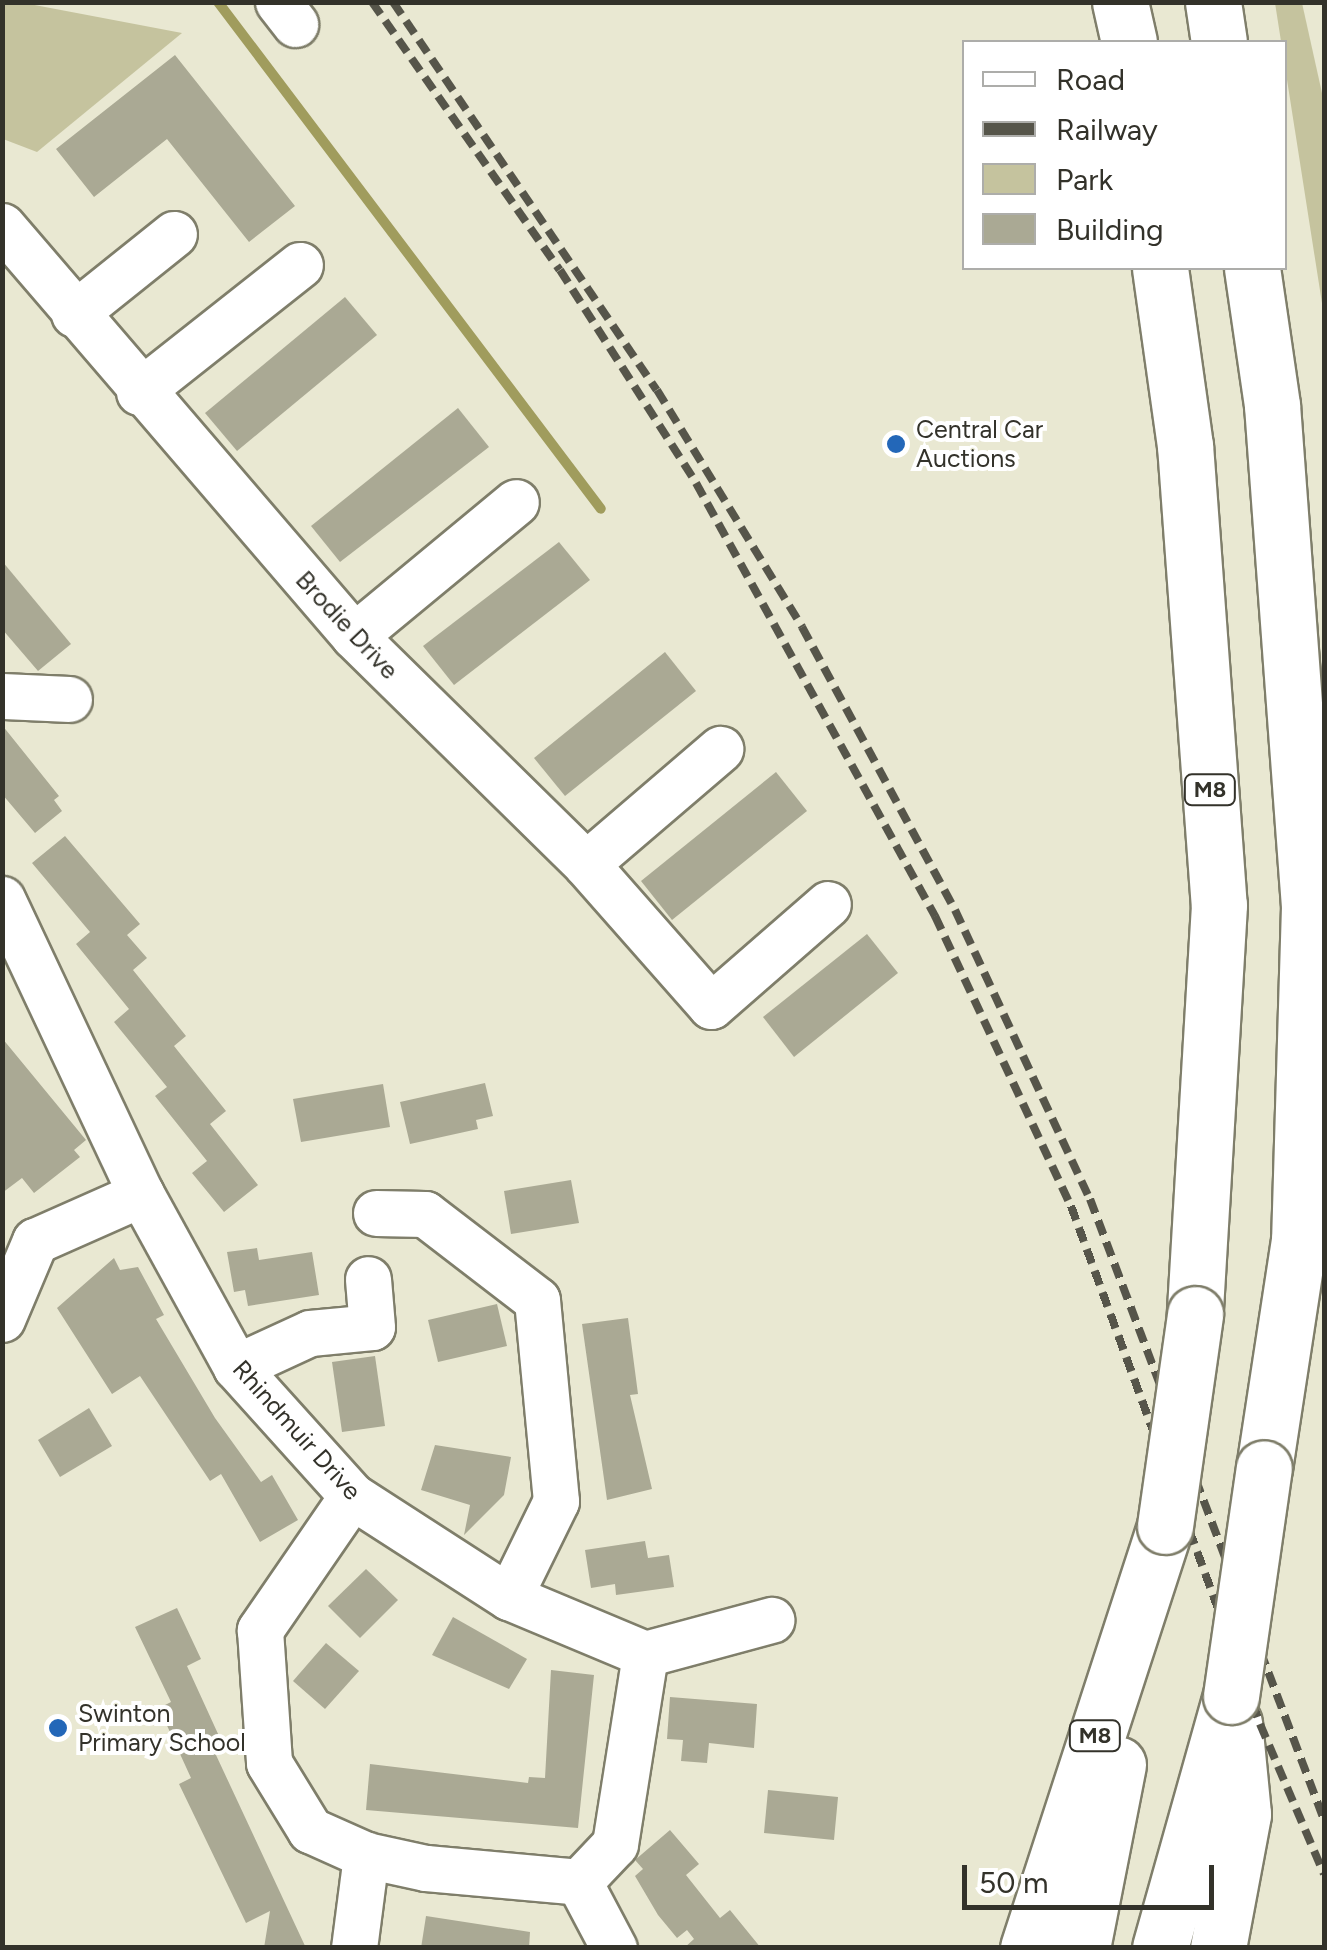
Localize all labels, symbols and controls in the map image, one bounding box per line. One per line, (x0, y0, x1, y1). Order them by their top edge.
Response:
legend (962, 40, 1287, 270)
text: Road (1056, 61, 1125, 98)
text: Railway (1056, 111, 1158, 148)
text: Park (1056, 161, 1113, 198)
text: Building (1056, 211, 1164, 248)
place label: Central Car Auctions (916, 415, 1043, 474)
marker: Central Car Auctions (885, 433, 907, 455)
street label: Brodie Drive (290, 565, 404, 685)
road number: M8 (1182, 773, 1238, 807)
street label: Rhindmuir Drive (226, 1354, 368, 1506)
place label: Swinton Primary School (78, 1699, 246, 1758)
marker: Swinton Primary School (47, 1717, 69, 1739)
road number: M8 (1068, 1719, 1122, 1753)
scale bar (967, 1845, 1220, 1907)
text: 50 m (979, 1864, 1048, 1901)

